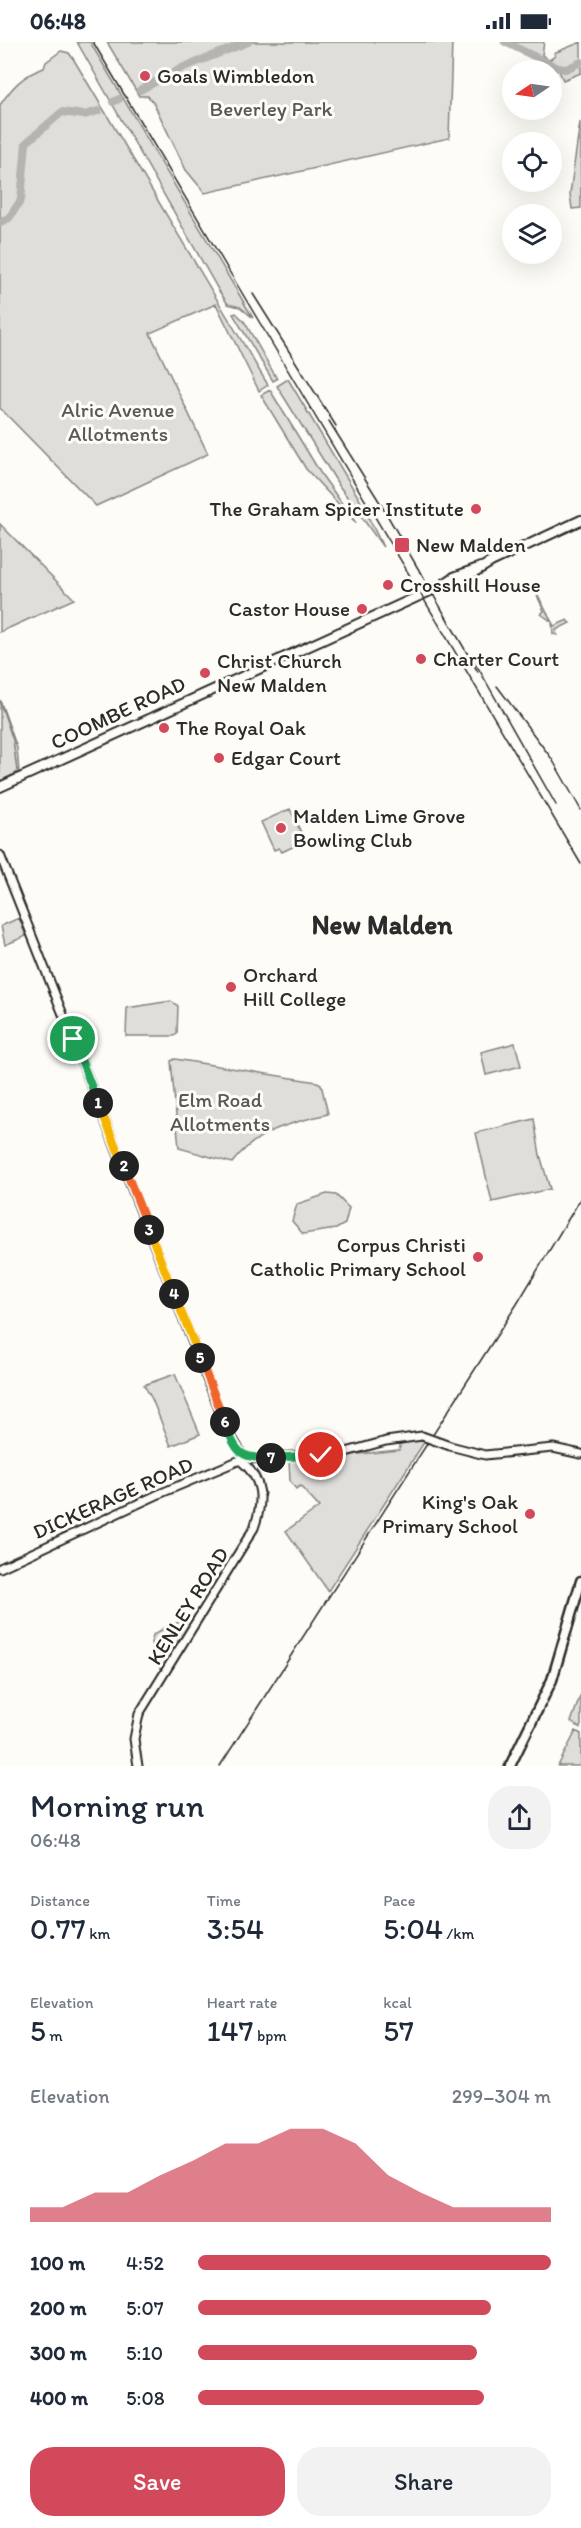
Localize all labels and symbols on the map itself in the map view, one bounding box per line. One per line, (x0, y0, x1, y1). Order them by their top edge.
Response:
north arrow (502, 60, 562, 120)
place label: Goals Wimbledon (157, 63, 315, 88)
marker: Goals Wimbledon (138, 69, 152, 83)
park label: Beverley Park (210, 96, 333, 121)
park label: Alric Avenue Allotments (61, 397, 175, 446)
place label: The Graham Spicer Institute (209, 496, 464, 521)
marker: The Graham Spicer Institute (469, 502, 483, 516)
place label: New Malden (416, 532, 526, 557)
marker: New Malden (393, 536, 411, 554)
place label: Crosshill House (400, 572, 541, 597)
marker: Crosshill House (381, 578, 395, 592)
place label: Castor House (228, 596, 350, 621)
marker: Castor House (355, 602, 369, 616)
place label: Charter Court (433, 646, 559, 671)
place label: Christ Church New Malden (217, 648, 342, 697)
marker: Charter Court (414, 652, 428, 666)
marker: Christ Church New Malden (198, 666, 212, 680)
street label: COOMBE ROAD (47, 670, 189, 755)
place label: The Royal Oak (176, 715, 306, 740)
marker: The Royal Oak (157, 721, 171, 735)
place label: Edgar Court (231, 745, 341, 770)
marker: Edgar Court (212, 751, 226, 765)
place label: Malden Lime Grove Bowling Club (293, 803, 466, 852)
marker: Malden Lime Grove Bowling Club (274, 821, 288, 835)
district label: New Malden (311, 908, 453, 941)
place label: Orchard Hill College (243, 962, 346, 1011)
marker: Orchard Hill College (224, 980, 238, 994)
pin (47, 1013, 98, 1064)
park label: Elm Road Allotments (170, 1087, 270, 1136)
pin: 1 (83, 1088, 113, 1118)
pin: 2 (109, 1151, 139, 1181)
pin: 3 (134, 1215, 164, 1245)
place label: Corpus Christi Catholic Primary School (250, 1232, 466, 1281)
marker: Corpus Christi Catholic Primary School (471, 1250, 485, 1264)
pin: 4 (159, 1279, 189, 1309)
pin: 5 (185, 1343, 215, 1373)
pin: 6 (210, 1407, 240, 1437)
pin (295, 1429, 346, 1480)
pin: 7 (256, 1443, 286, 1473)
street label: DICKERAGE ROAD (29, 1451, 197, 1544)
place label: King's Oak Primary School (382, 1489, 518, 1538)
marker: King's Oak Primary School (523, 1507, 537, 1521)
street label: KENLEY ROAD (142, 1542, 234, 1669)

